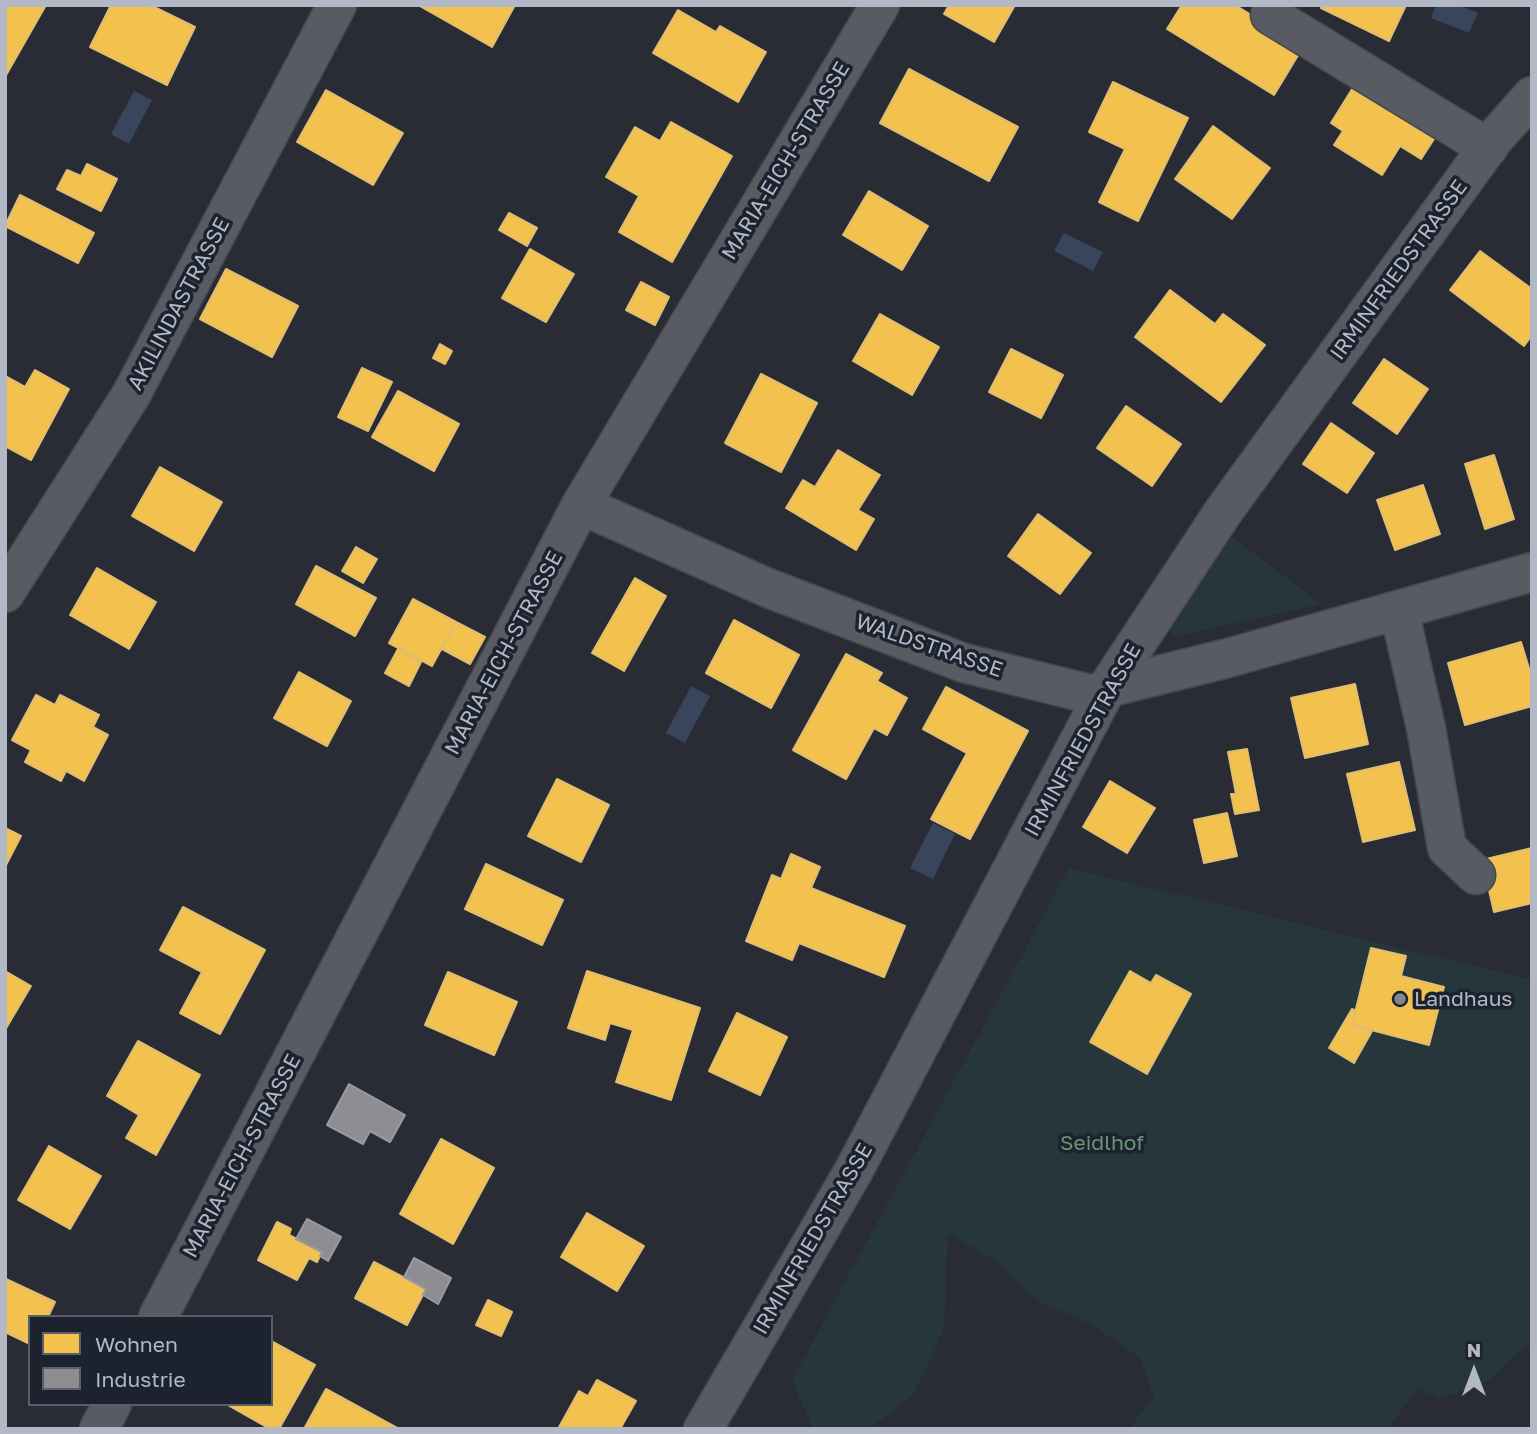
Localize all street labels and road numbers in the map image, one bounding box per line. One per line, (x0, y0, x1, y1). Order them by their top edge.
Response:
street label: MARIA-EICH-STRASSE (717, 57, 855, 265)
street label: IRMINFRIEDSTRASSE (1325, 175, 1473, 365)
street label: AKILINDASTRASSE (123, 213, 235, 395)
street label: MARIA-EICH-STRASSE (440, 547, 568, 759)
street label: WALDSTRASSE (852, 609, 1006, 683)
street label: IRMINFRIEDSTRASSE (1020, 639, 1146, 841)
street label: MARIA-EICH-STRASSE (178, 1050, 306, 1262)
street label: IRMINFRIEDSTRASSE (748, 1139, 878, 1339)

